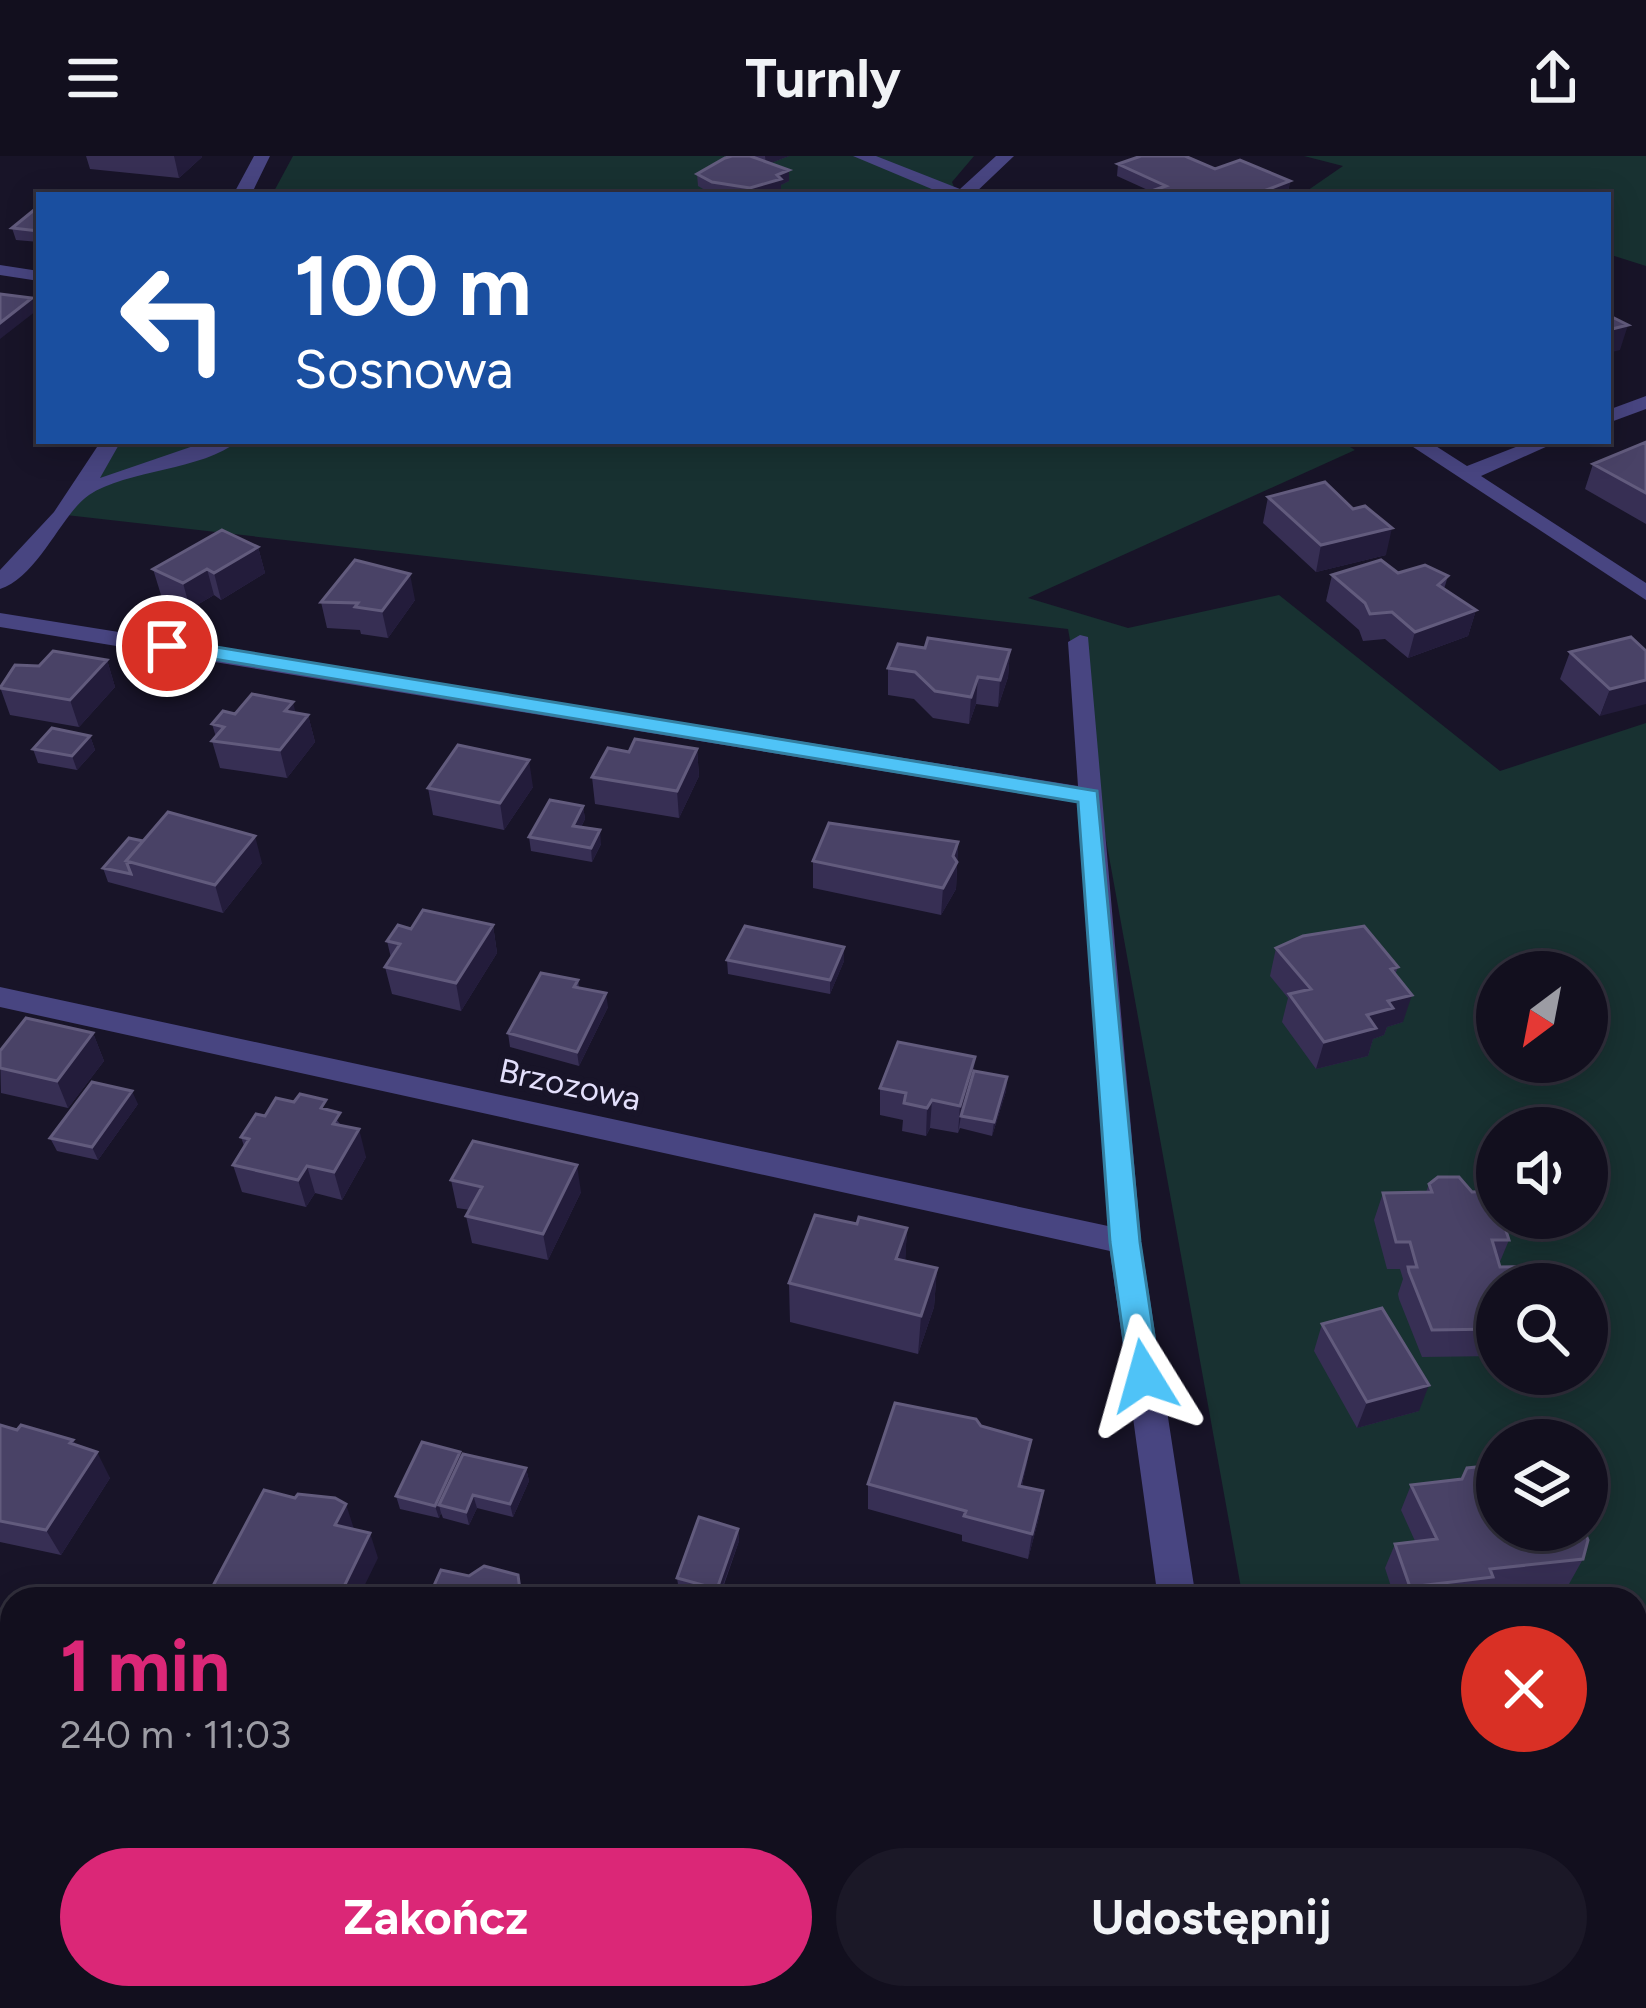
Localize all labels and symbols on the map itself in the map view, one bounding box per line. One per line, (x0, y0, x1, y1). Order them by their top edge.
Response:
pin (116, 595, 218, 697)
north arrow (1476, 951, 1608, 1083)
street label: Brzozowa (495, 1050, 644, 1119)
position arrow (1081, 1313, 1207, 1439)

